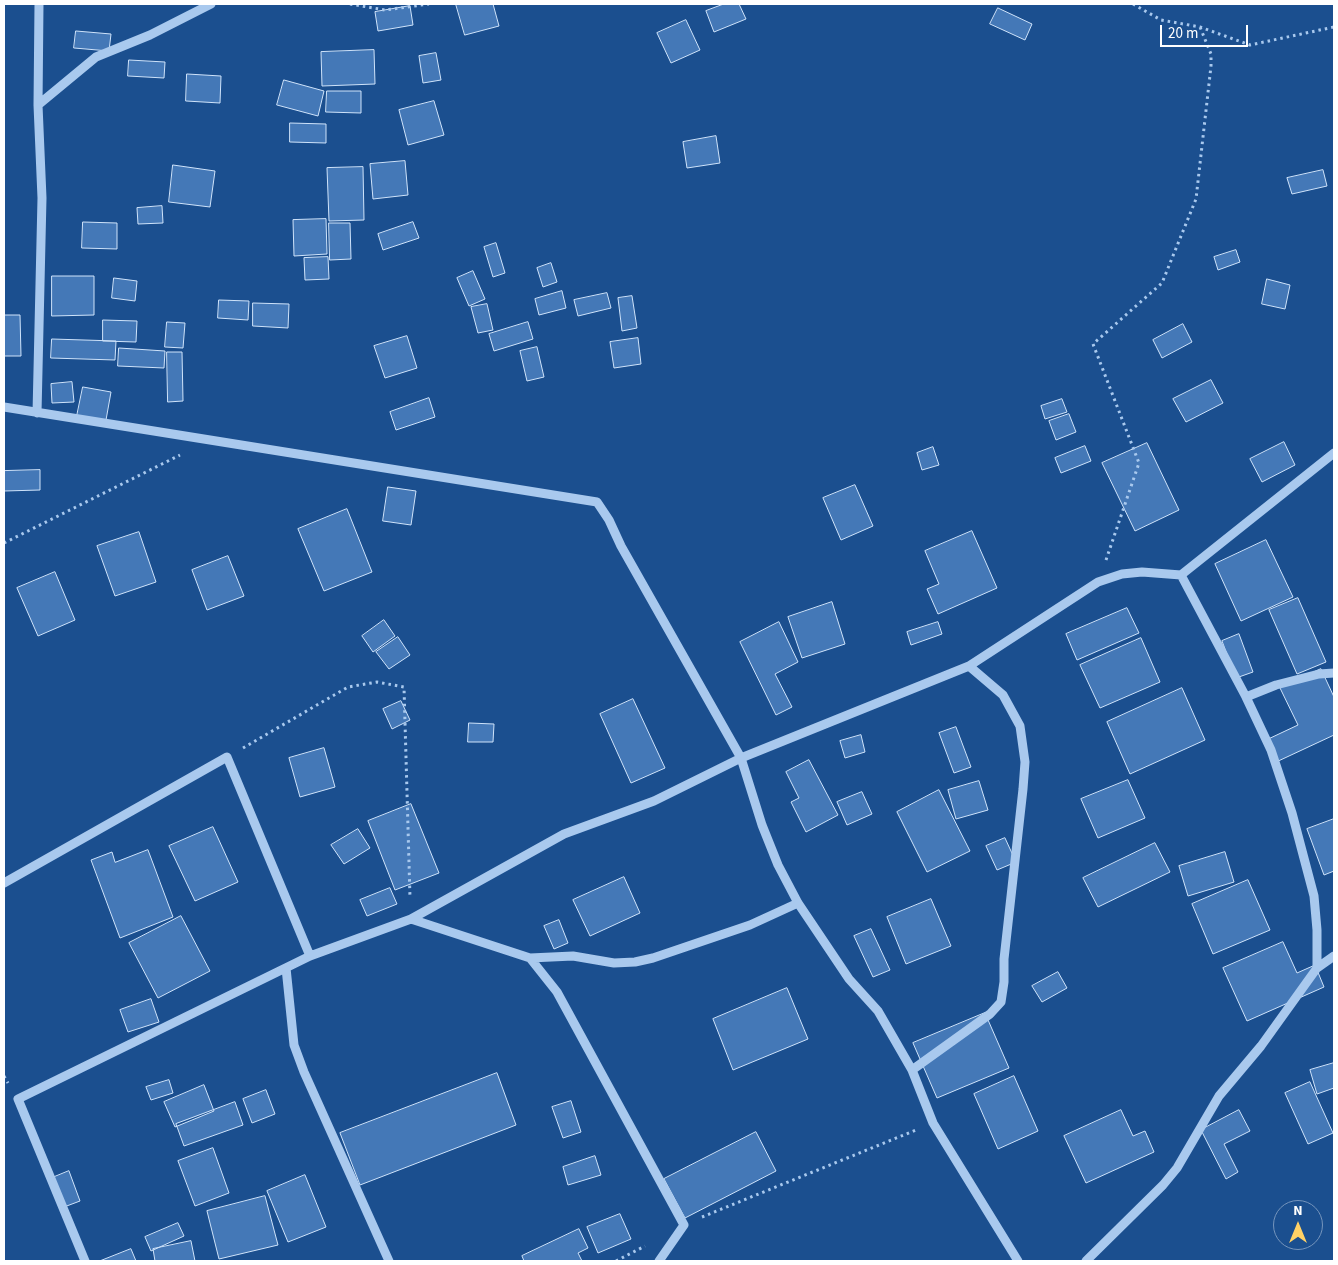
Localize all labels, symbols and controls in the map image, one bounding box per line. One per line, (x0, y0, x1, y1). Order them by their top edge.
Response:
scale bar (1163, 15, 1250, 47)
text: 20 m (1168, 23, 1198, 44)
north arrow (1273, 1200, 1323, 1250)
text: N (1293, 1201, 1303, 1221)

